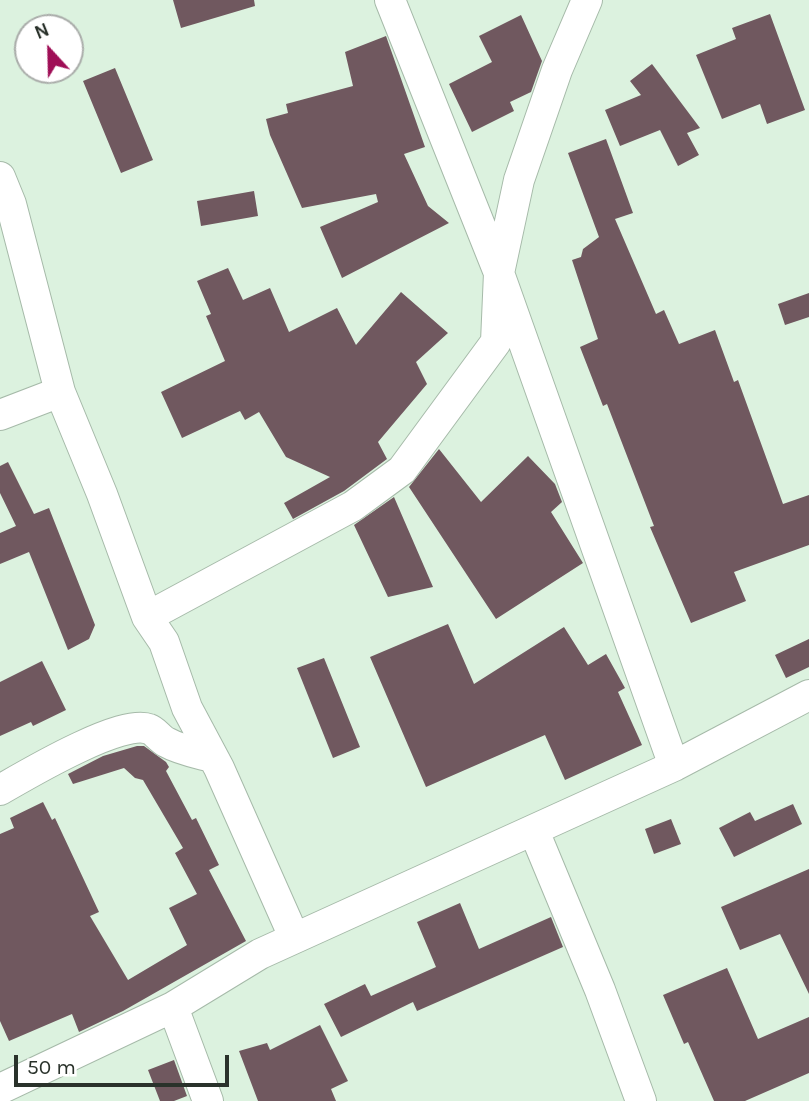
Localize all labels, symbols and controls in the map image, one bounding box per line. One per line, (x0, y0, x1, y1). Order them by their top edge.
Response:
north arrow (14, 14, 84, 84)
text: N (31, 19, 52, 44)
scale bar (18, 1042, 233, 1086)
text: 50 m (27, 1055, 76, 1079)

